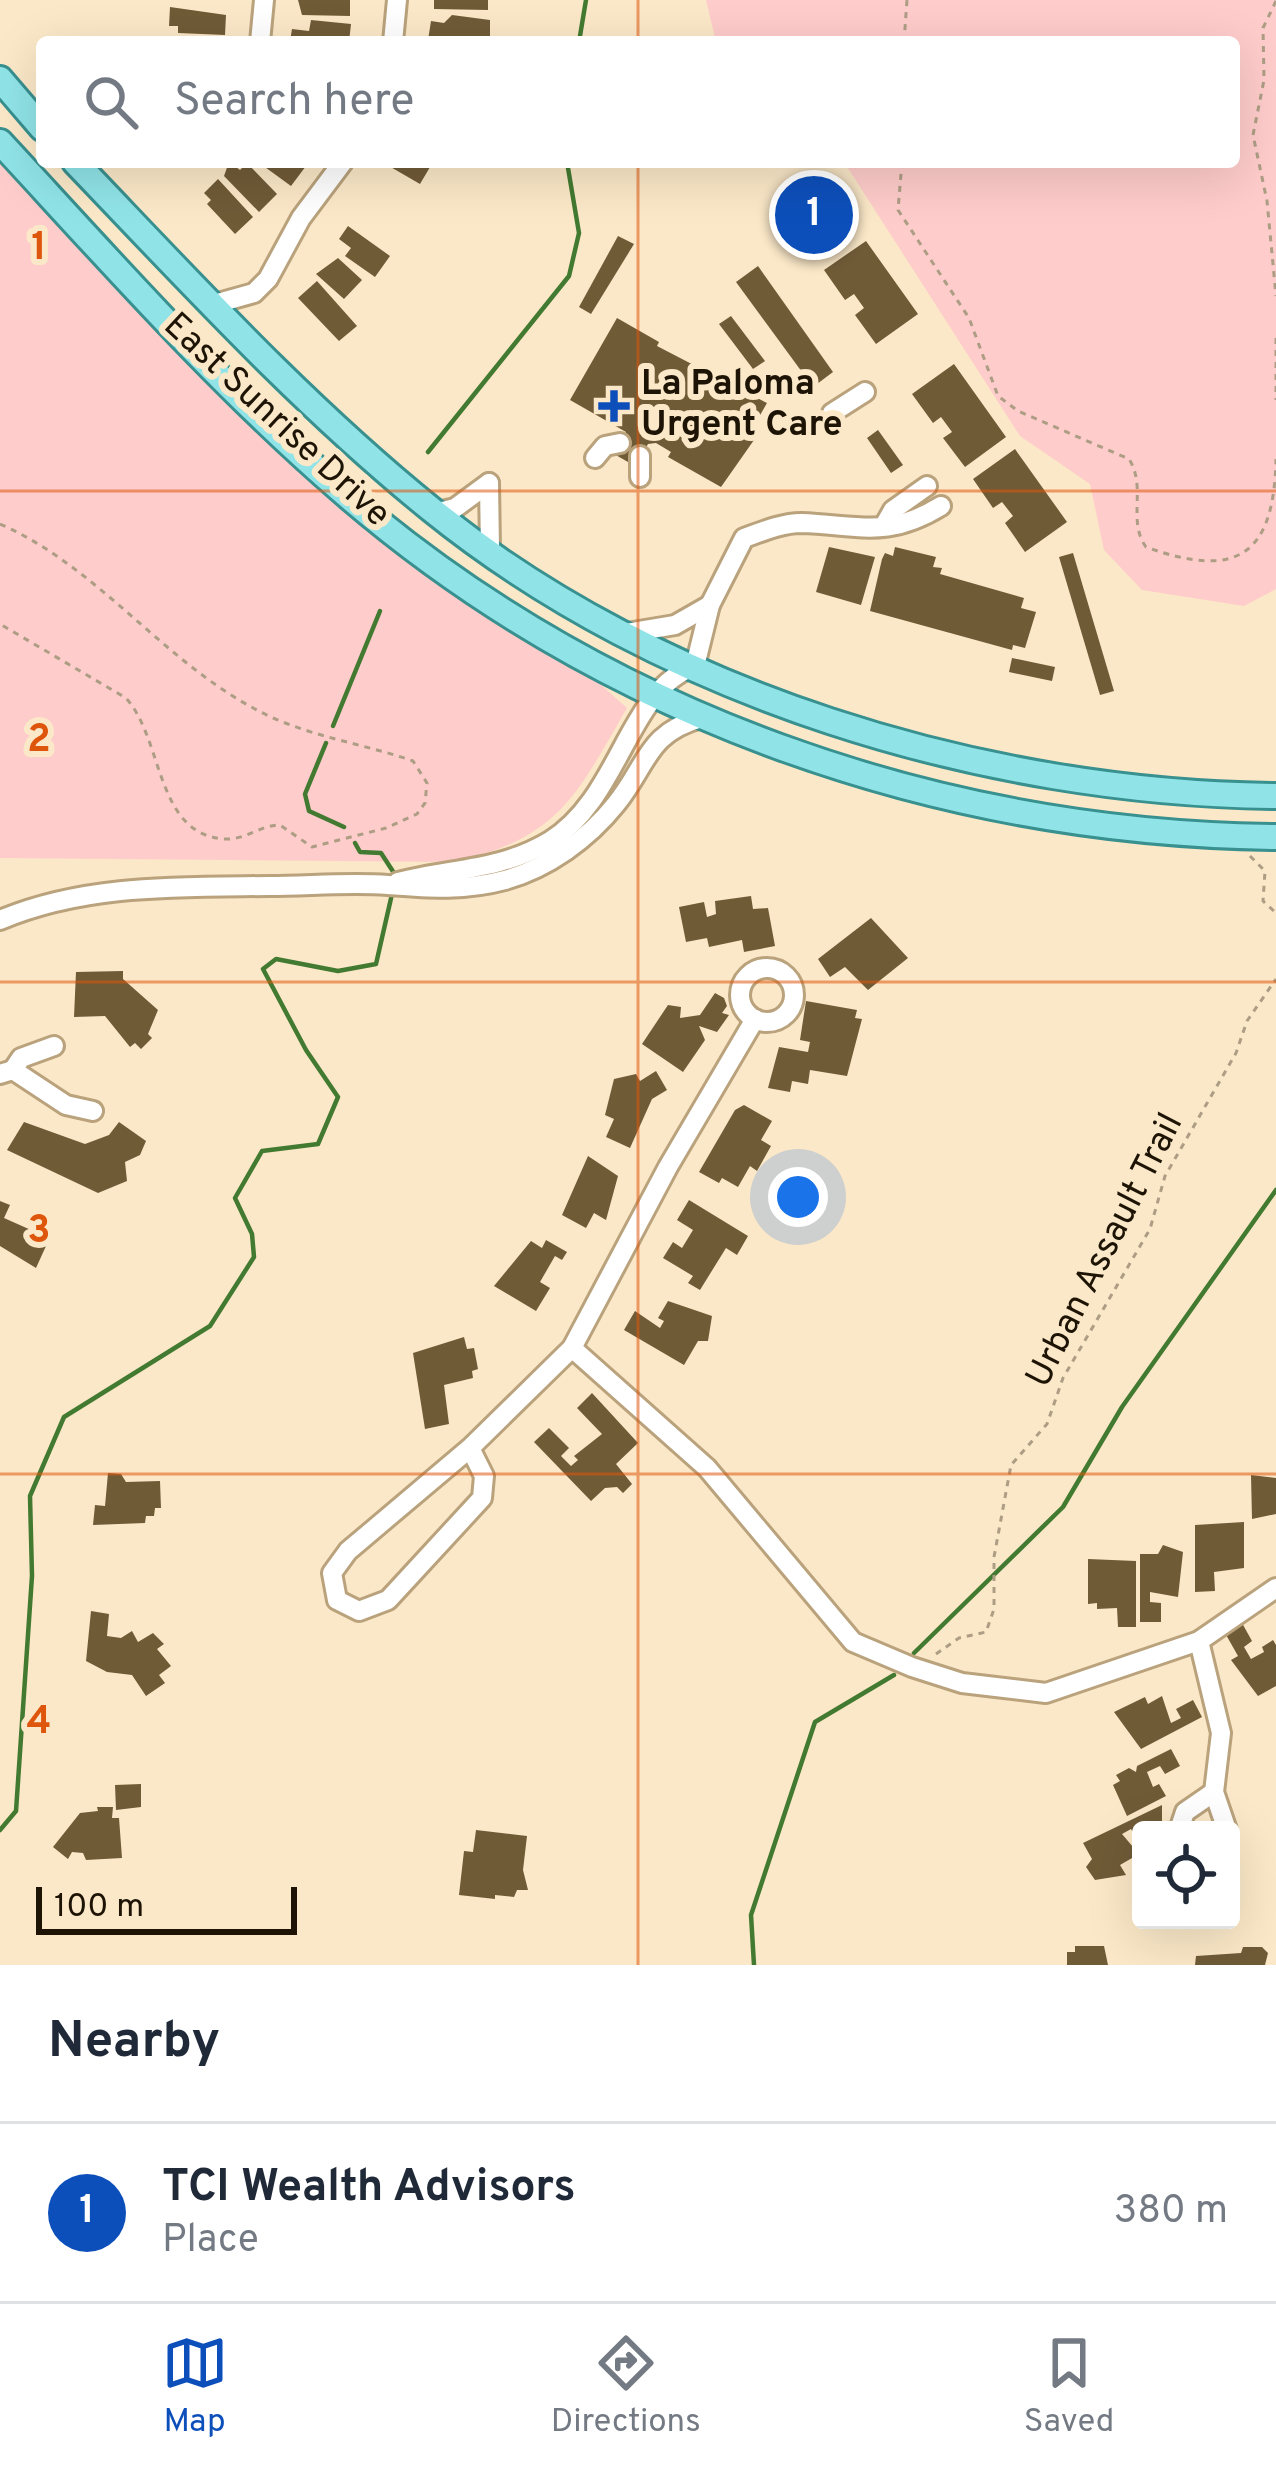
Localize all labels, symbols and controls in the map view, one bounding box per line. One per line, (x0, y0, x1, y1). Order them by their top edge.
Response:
search box (36, 36, 1240, 168)
icon: search (78, 69, 144, 135)
text: Search here (174, 74, 414, 131)
pin: 1 (775, 170, 853, 260)
text: 1 (31, 225, 47, 274)
street label: East Sunrise Drive (153, 304, 399, 538)
place label: La Paloma Urgent Care (641, 362, 843, 449)
marker: La Paloma Urgent Care (598, 390, 630, 422)
text: 2 (27, 717, 51, 766)
street label: Urban Assault Trail (1017, 1106, 1195, 1396)
your location (768, 1167, 828, 1227)
text: 3 (27, 1208, 51, 1257)
text: 4 (26, 1699, 52, 1748)
map controls (1132, 1821, 1240, 1929)
button: locate (1132, 1821, 1240, 1929)
scale bar (36, 1881, 297, 1934)
text: 100 m (54, 1887, 144, 1929)
text: Nearby (48, 2011, 220, 2076)
text: TCI Wealth Advisors (162, 2160, 576, 2217)
text: 1 (79, 2188, 95, 2237)
text: 380 m (1114, 2188, 1228, 2237)
text: Place (162, 2217, 259, 2266)
tab: Map (162, 2330, 228, 2444)
tab: Directions (551, 2330, 701, 2444)
tab: Saved (1024, 2330, 1114, 2444)

